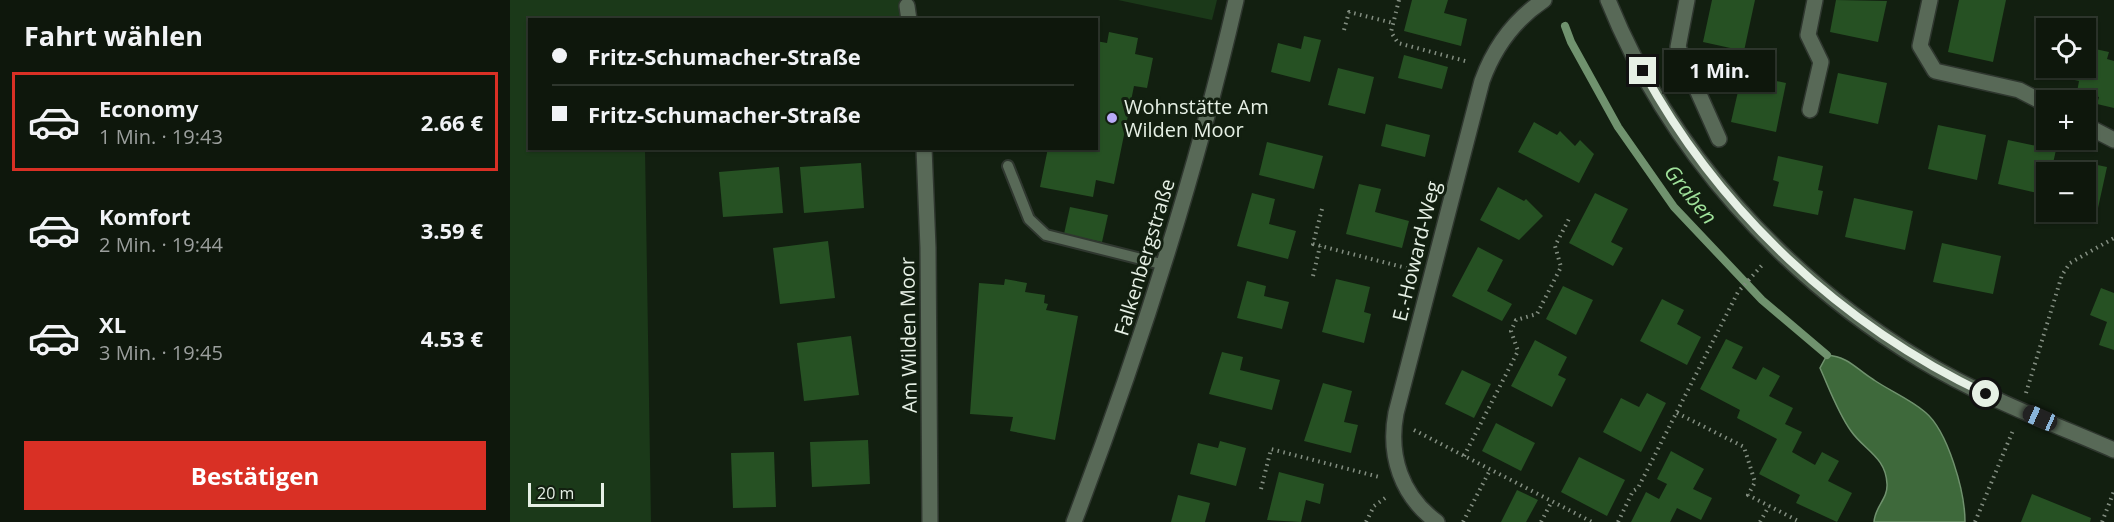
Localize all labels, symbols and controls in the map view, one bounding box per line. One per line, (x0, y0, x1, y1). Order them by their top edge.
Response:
text: Fahrt wählen (24, 17, 203, 54)
map controls (2036, 18, 2096, 222)
button: locate (2036, 18, 2096, 78)
text: Fritz-Schumacher-Straße (588, 41, 861, 71)
callout: 1 Min. (1664, 50, 1775, 92)
route end (1629, 57, 1656, 84)
text: 1 Min. (1689, 57, 1750, 84)
button: + (2036, 90, 2096, 150)
text: Economy (99, 93, 198, 123)
place label: Wohnstätte Am Wilden Moor (1124, 93, 1269, 143)
icon: car (27, 95, 81, 149)
text: Fritz-Schumacher-Straße (588, 99, 861, 129)
text: 2.66 € (421, 107, 483, 137)
marker: Wohnstätte Am Wilden Moor (1105, 111, 1119, 125)
text: 1 Min. · 19:43 (99, 123, 223, 150)
water label: Graben (1658, 158, 1724, 230)
button: − (2036, 162, 2096, 222)
street label: Falkenbergstraße (1107, 175, 1181, 339)
street label: E.-Howard-Weg (1386, 178, 1447, 324)
text: Komfort (99, 201, 191, 231)
icon: car (27, 203, 81, 257)
text: 3.59 € (421, 215, 483, 245)
text: 2 Min. · 19:44 (99, 231, 223, 258)
street label: Am Wilden Moor (893, 257, 923, 413)
text: XL (99, 309, 126, 339)
icon: car (27, 311, 81, 365)
text: 4.53 € (421, 323, 483, 353)
text: 3 Min. · 19:45 (99, 339, 223, 366)
route start (1972, 380, 1999, 407)
car (2020, 402, 2060, 434)
button: Bestätigen (24, 441, 486, 510)
scale bar (528, 480, 604, 508)
text: 20 m (537, 482, 574, 504)

